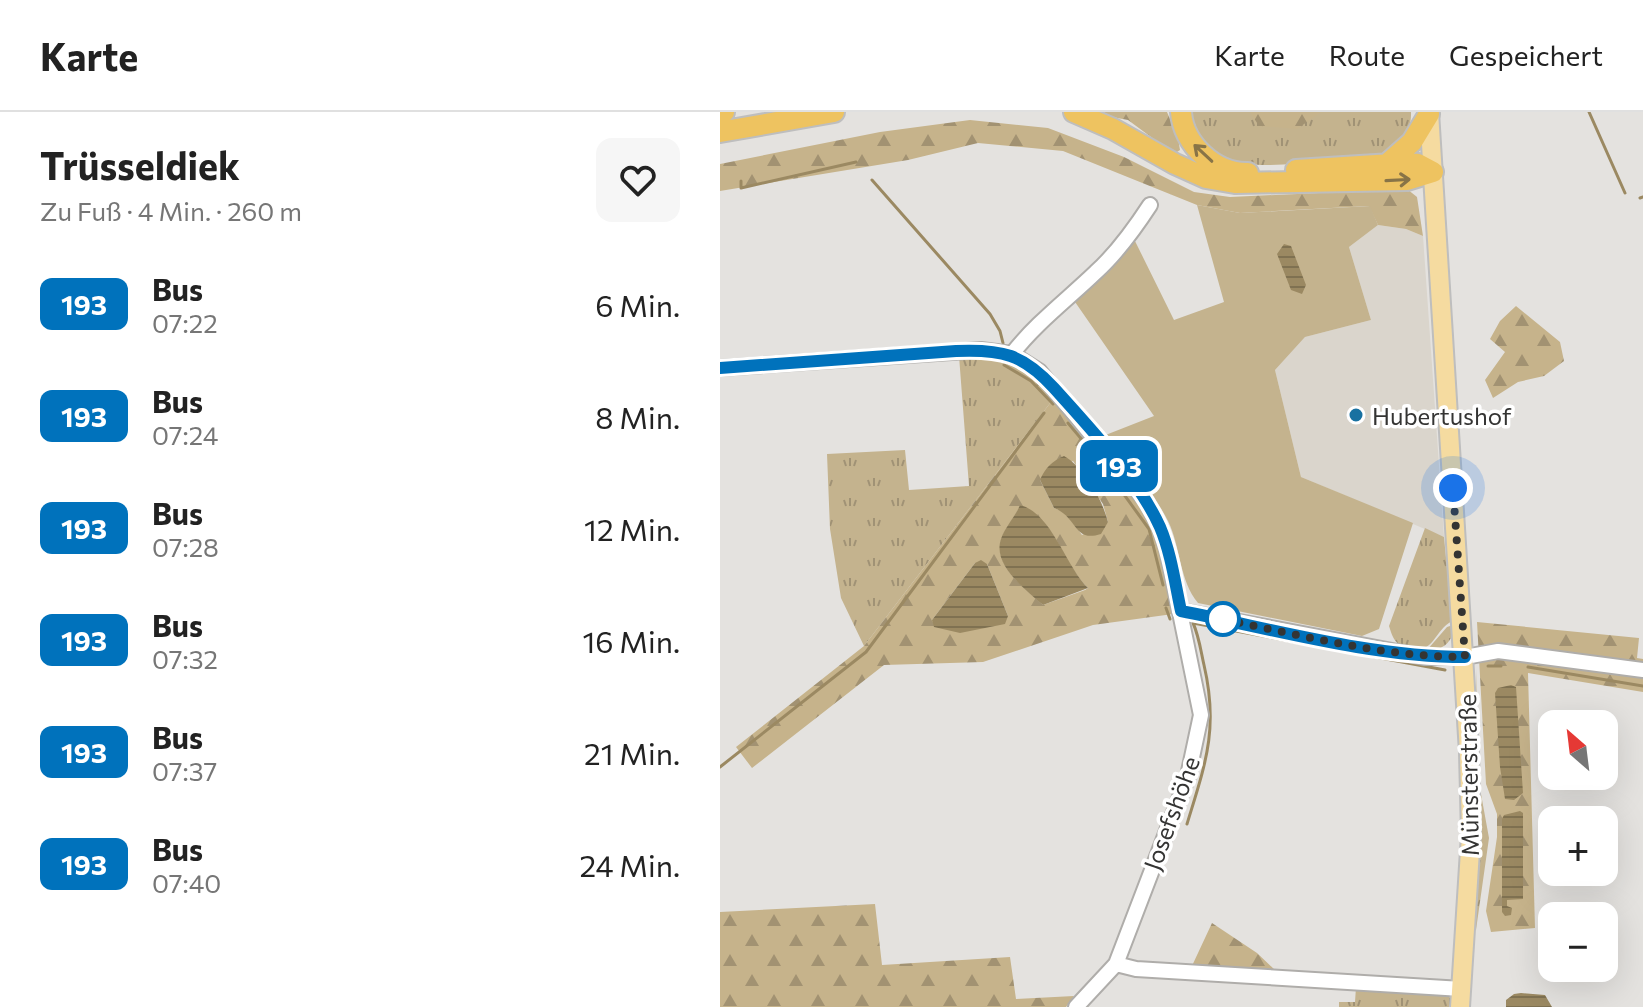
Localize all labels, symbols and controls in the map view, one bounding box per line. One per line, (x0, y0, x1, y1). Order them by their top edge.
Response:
text: Karte (40, 32, 138, 79)
text: Karte (1214, 38, 1285, 72)
text: Route (1329, 38, 1405, 72)
text: Gespeichert (1449, 38, 1603, 72)
button: heart (596, 138, 680, 222)
text: Trüsseldiek (40, 141, 240, 188)
one-way arrow (1193, 144, 1213, 163)
one-way arrow (1384, 173, 1411, 188)
text: Zu Fuß · 4 Min. · 260 m (40, 195, 302, 226)
text: Bus (152, 270, 203, 307)
text: 6 Min. (595, 286, 680, 323)
text: 193 (61, 287, 107, 321)
text: 07:22 (152, 307, 218, 338)
text: Bus (152, 382, 203, 419)
text: 8 Min. (595, 398, 680, 435)
text: 193 (61, 399, 107, 433)
place label: Hubertushof (1372, 401, 1512, 430)
marker: Hubertushof (1347, 406, 1365, 424)
text: 07:24 (152, 419, 218, 450)
line badge: 193 (1073, 440, 1165, 492)
text: 193 (1096, 449, 1142, 483)
your location (1433, 468, 1473, 508)
text: Bus (152, 494, 203, 531)
text: 12 Min. (584, 510, 680, 547)
text: 193 (61, 511, 107, 545)
text: 07:28 (152, 531, 219, 562)
unlabelled marker (1206, 602, 1240, 636)
text: Bus (152, 606, 203, 643)
text: 16 Min. (583, 622, 680, 659)
text: 193 (61, 623, 107, 657)
text: 07:32 (152, 643, 218, 674)
street label: Münsterstraße (1452, 694, 1484, 856)
north arrow (1538, 710, 1618, 790)
map controls (1538, 710, 1618, 982)
text: Bus (152, 718, 203, 755)
text: 21 Min. (584, 734, 680, 771)
text: 193 (61, 735, 107, 769)
street label: Josefshöhe (1137, 752, 1205, 874)
text: 07:37 (152, 755, 217, 786)
button: + (1538, 806, 1618, 886)
text: Bus (152, 830, 203, 867)
text: 24 Min. (579, 846, 680, 883)
text: 193 (61, 847, 107, 881)
text: 07:40 (152, 867, 221, 898)
button: − (1538, 902, 1618, 982)

